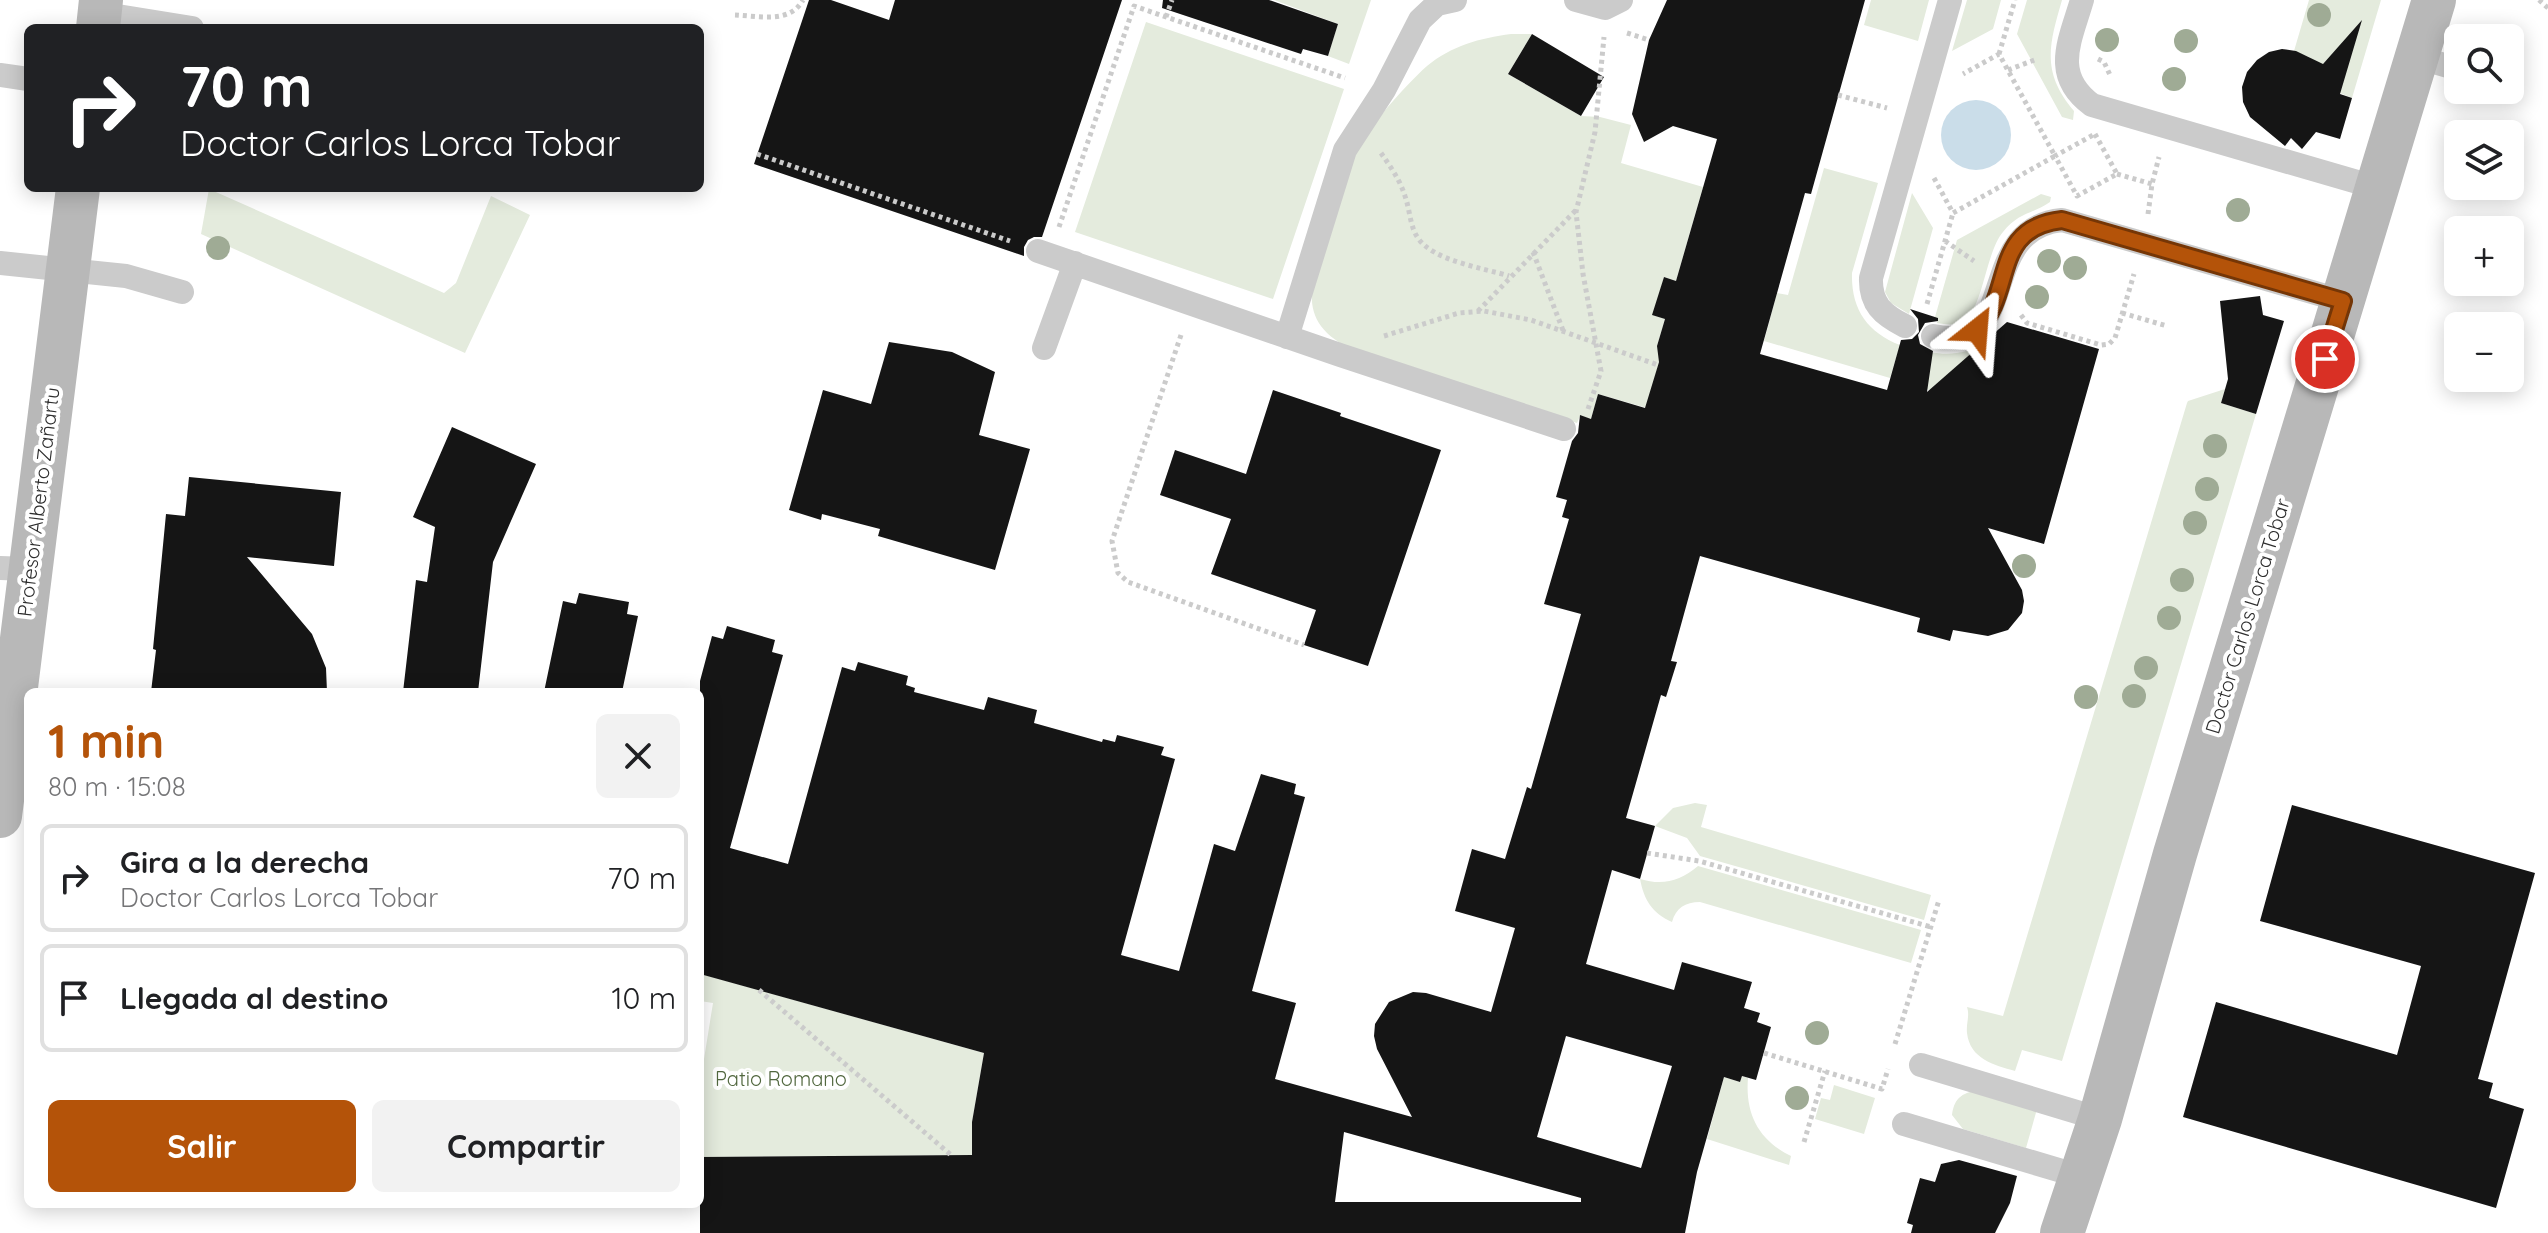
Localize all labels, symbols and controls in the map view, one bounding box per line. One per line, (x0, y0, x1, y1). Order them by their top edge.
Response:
map controls (2444, 24, 2524, 392)
button: search (2444, 24, 2524, 104)
text: 70 m (180, 51, 312, 121)
icon: right (48, 56, 152, 160)
text: Doctor Carlos Lorca Tobar (180, 120, 621, 165)
button: layers (2444, 120, 2524, 200)
button: + (2444, 216, 2524, 296)
position arrow (1935, 288, 2019, 372)
button: − (2444, 312, 2524, 392)
pin (2291, 325, 2359, 393)
icon: arrive (2303, 337, 2347, 381)
street label: Profesor Alberto Zañartu (12, 386, 64, 618)
street label: Doctor Carlos Lorca Tobar (2199, 495, 2295, 737)
text: 1 min (48, 710, 164, 770)
button: close (596, 714, 680, 798)
text: 80 m · 15:08 (48, 770, 186, 803)
text: Gira a la derecha (120, 843, 369, 881)
icon: right (52, 856, 96, 900)
text: 70 m (607, 859, 676, 897)
text: Doctor Carlos Lorca Tobar (120, 881, 438, 914)
icon: arrive (52, 976, 96, 1020)
text: Llegada al destino (120, 979, 388, 1017)
text: 10 m (612, 979, 676, 1017)
park label: Patio Romano (715, 1066, 847, 1091)
button: Salir (48, 1100, 356, 1192)
button: Compartir (372, 1100, 680, 1192)

